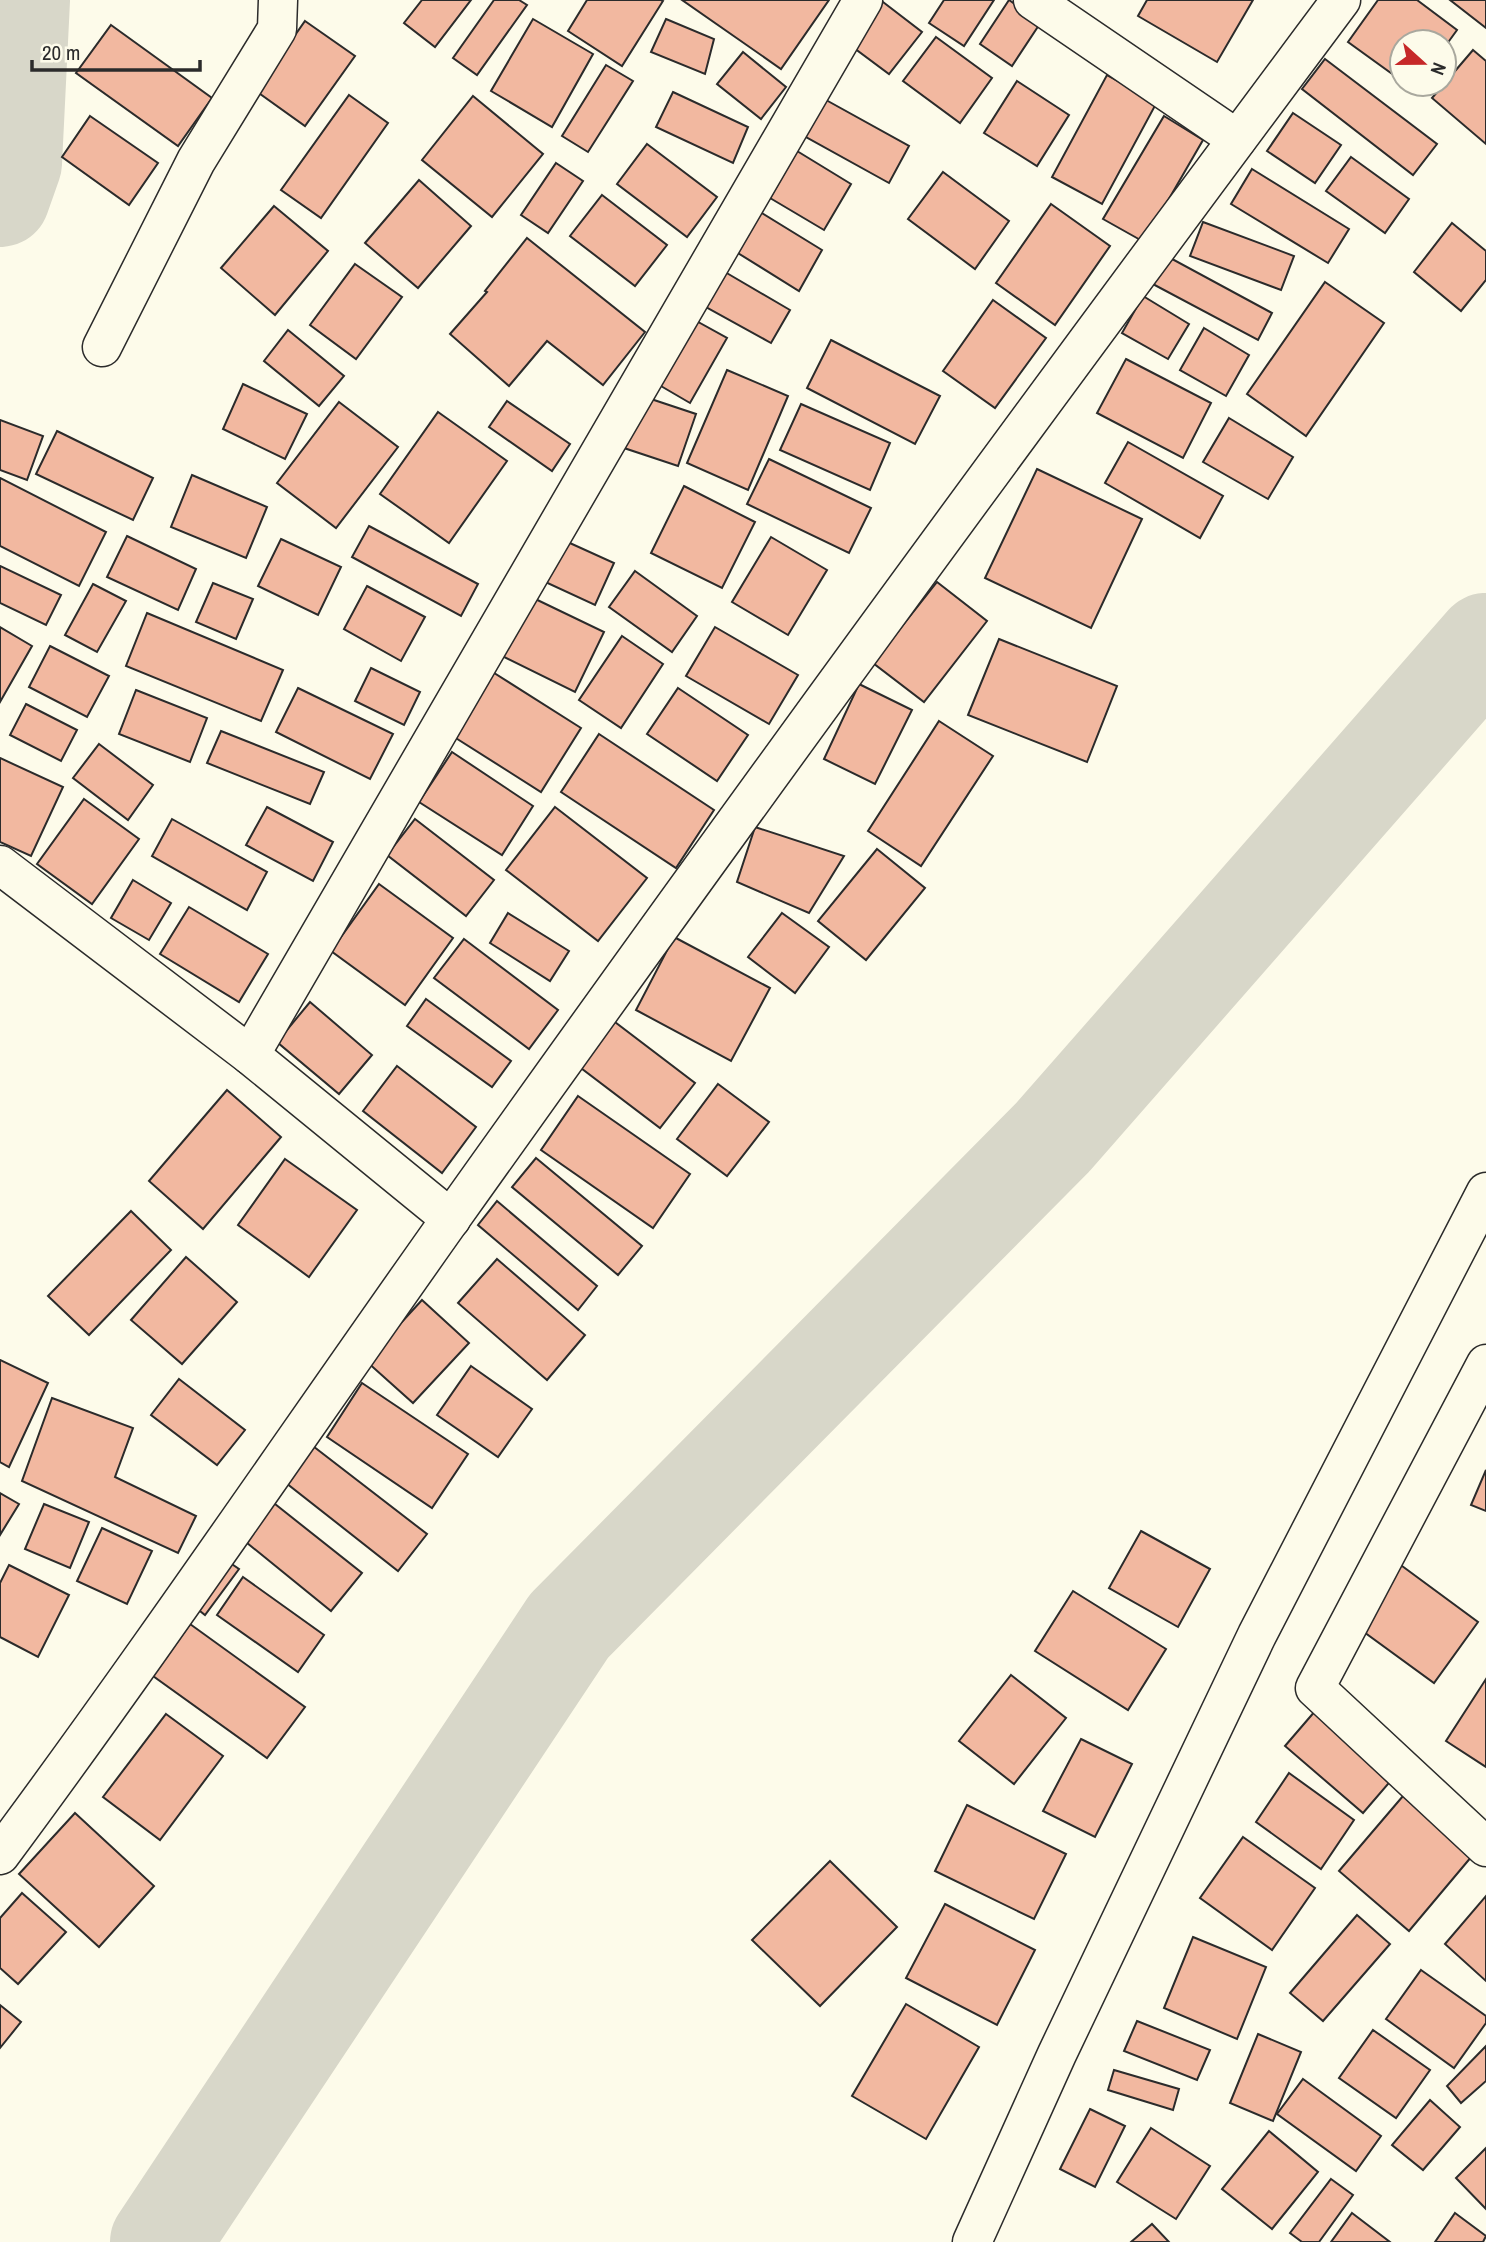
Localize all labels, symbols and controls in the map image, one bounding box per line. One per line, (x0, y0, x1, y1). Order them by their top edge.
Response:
scale bar (32, 28, 200, 72)
north arrow (1388, 28, 1458, 98)
text: 20 m (42, 38, 80, 67)
text: N (1425, 59, 1453, 79)

